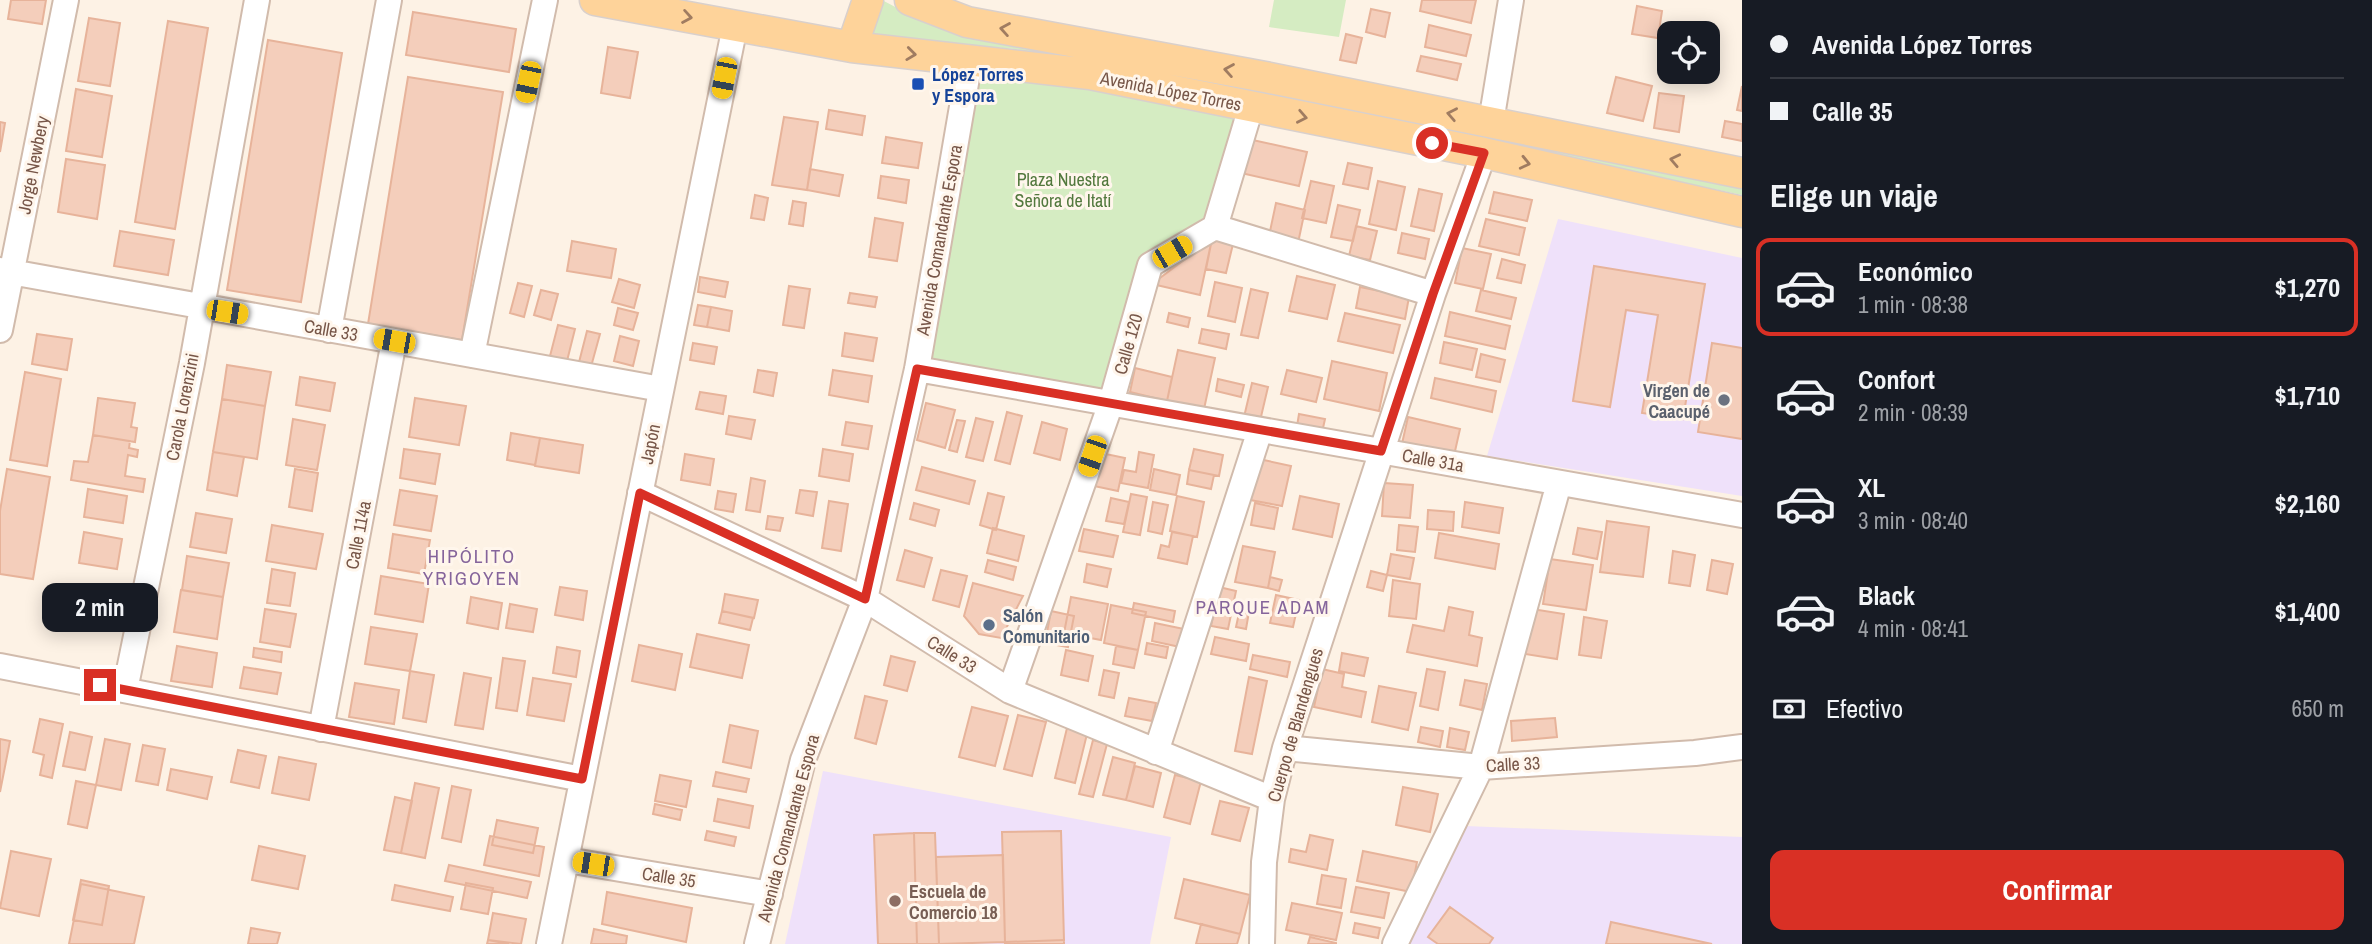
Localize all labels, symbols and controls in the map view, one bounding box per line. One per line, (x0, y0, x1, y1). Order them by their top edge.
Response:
one-way arrow (681, 9, 693, 24)
map controls (1657, 21, 1720, 84)
button: locate (1657, 21, 1720, 84)
one-way arrow (999, 22, 1011, 37)
text: Avenida López Torres (1812, 27, 2032, 62)
one-way arrow (905, 47, 916, 62)
car (710, 55, 739, 101)
car (514, 59, 543, 105)
place label: López Torres y Espora (932, 62, 1024, 108)
one-way arrow (1223, 63, 1235, 78)
street label: Avenida López Torres (1097, 65, 1244, 117)
marker: López Torres y Espora (910, 76, 926, 92)
text: Calle 35 (1812, 94, 1893, 129)
one-way arrow (1446, 108, 1458, 123)
one-way arrow (1296, 109, 1308, 124)
street label: Jorge Newbery (11, 113, 55, 216)
route start (1416, 127, 1448, 159)
street label: Avenida Comandante Espora (910, 143, 968, 338)
one-way arrow (1669, 153, 1681, 168)
one-way arrow (1519, 155, 1531, 169)
park label: Plaza Nuestra Señora de Itatí (1015, 167, 1112, 213)
text: Elige un viaje (1770, 174, 1938, 217)
car (1149, 232, 1196, 272)
text: Económico (1858, 254, 1973, 289)
icon: car (1774, 256, 1837, 319)
text: $1,270 (2275, 270, 2340, 305)
text: 1 min · 08:38 (1858, 289, 1968, 320)
car (205, 298, 250, 326)
street label: Calle 120 (1107, 311, 1149, 377)
street label: Calle 33 (302, 313, 360, 347)
car (372, 327, 417, 355)
street label: Carola Lorenzini (159, 351, 205, 463)
text: Confort (1858, 362, 1935, 397)
icon: car (1774, 364, 1837, 427)
place label: Virgen de Caacupé (1643, 378, 1710, 424)
text: $1,710 (2275, 378, 2340, 413)
marker: Virgen de Caacupé (1716, 392, 1732, 408)
text: 2 min · 08:39 (1858, 397, 1968, 428)
street label: Japón (634, 422, 666, 466)
car (1076, 433, 1109, 479)
street label: Calle 31a (1400, 442, 1466, 478)
text: XL (1858, 470, 1885, 505)
icon: car (1774, 472, 1837, 535)
text: $2,160 (2275, 486, 2340, 521)
street label: Calle 114a (339, 499, 377, 571)
text: 3 min · 08:40 (1858, 505, 1968, 536)
district label: HIPÓLITO YRIGOYEN (423, 543, 521, 591)
text: Black (1858, 578, 1915, 613)
icon: car (1774, 580, 1837, 643)
callout: 2 min (42, 584, 158, 632)
text: 2 min (75, 592, 125, 623)
district label: PARQUE ADAM (1195, 594, 1331, 620)
text: $1,400 (2275, 594, 2340, 629)
place label: Salón Comunitario (1003, 603, 1090, 649)
text: 4 min · 08:41 (1858, 613, 1968, 644)
marker: Salón Comunitario (981, 617, 997, 633)
street label: Calle 33 (922, 629, 982, 679)
street label: Cuerpo de Blandengues (1261, 645, 1329, 805)
route end (84, 669, 116, 701)
icon: cash (1770, 690, 1808, 728)
text: Efectivo (1826, 691, 1903, 726)
text: 650 m (2292, 693, 2344, 724)
street label: Avenida Comandante Espora (751, 731, 825, 926)
street label: Calle 33 (1485, 750, 1541, 778)
car (571, 850, 616, 878)
button: Confirmar (1770, 850, 2344, 930)
street label: Calle 35 (640, 860, 698, 894)
place label: Escuela de Comercio 18 (909, 879, 998, 925)
marker: Escuela de Comercio 18 (887, 893, 903, 909)

